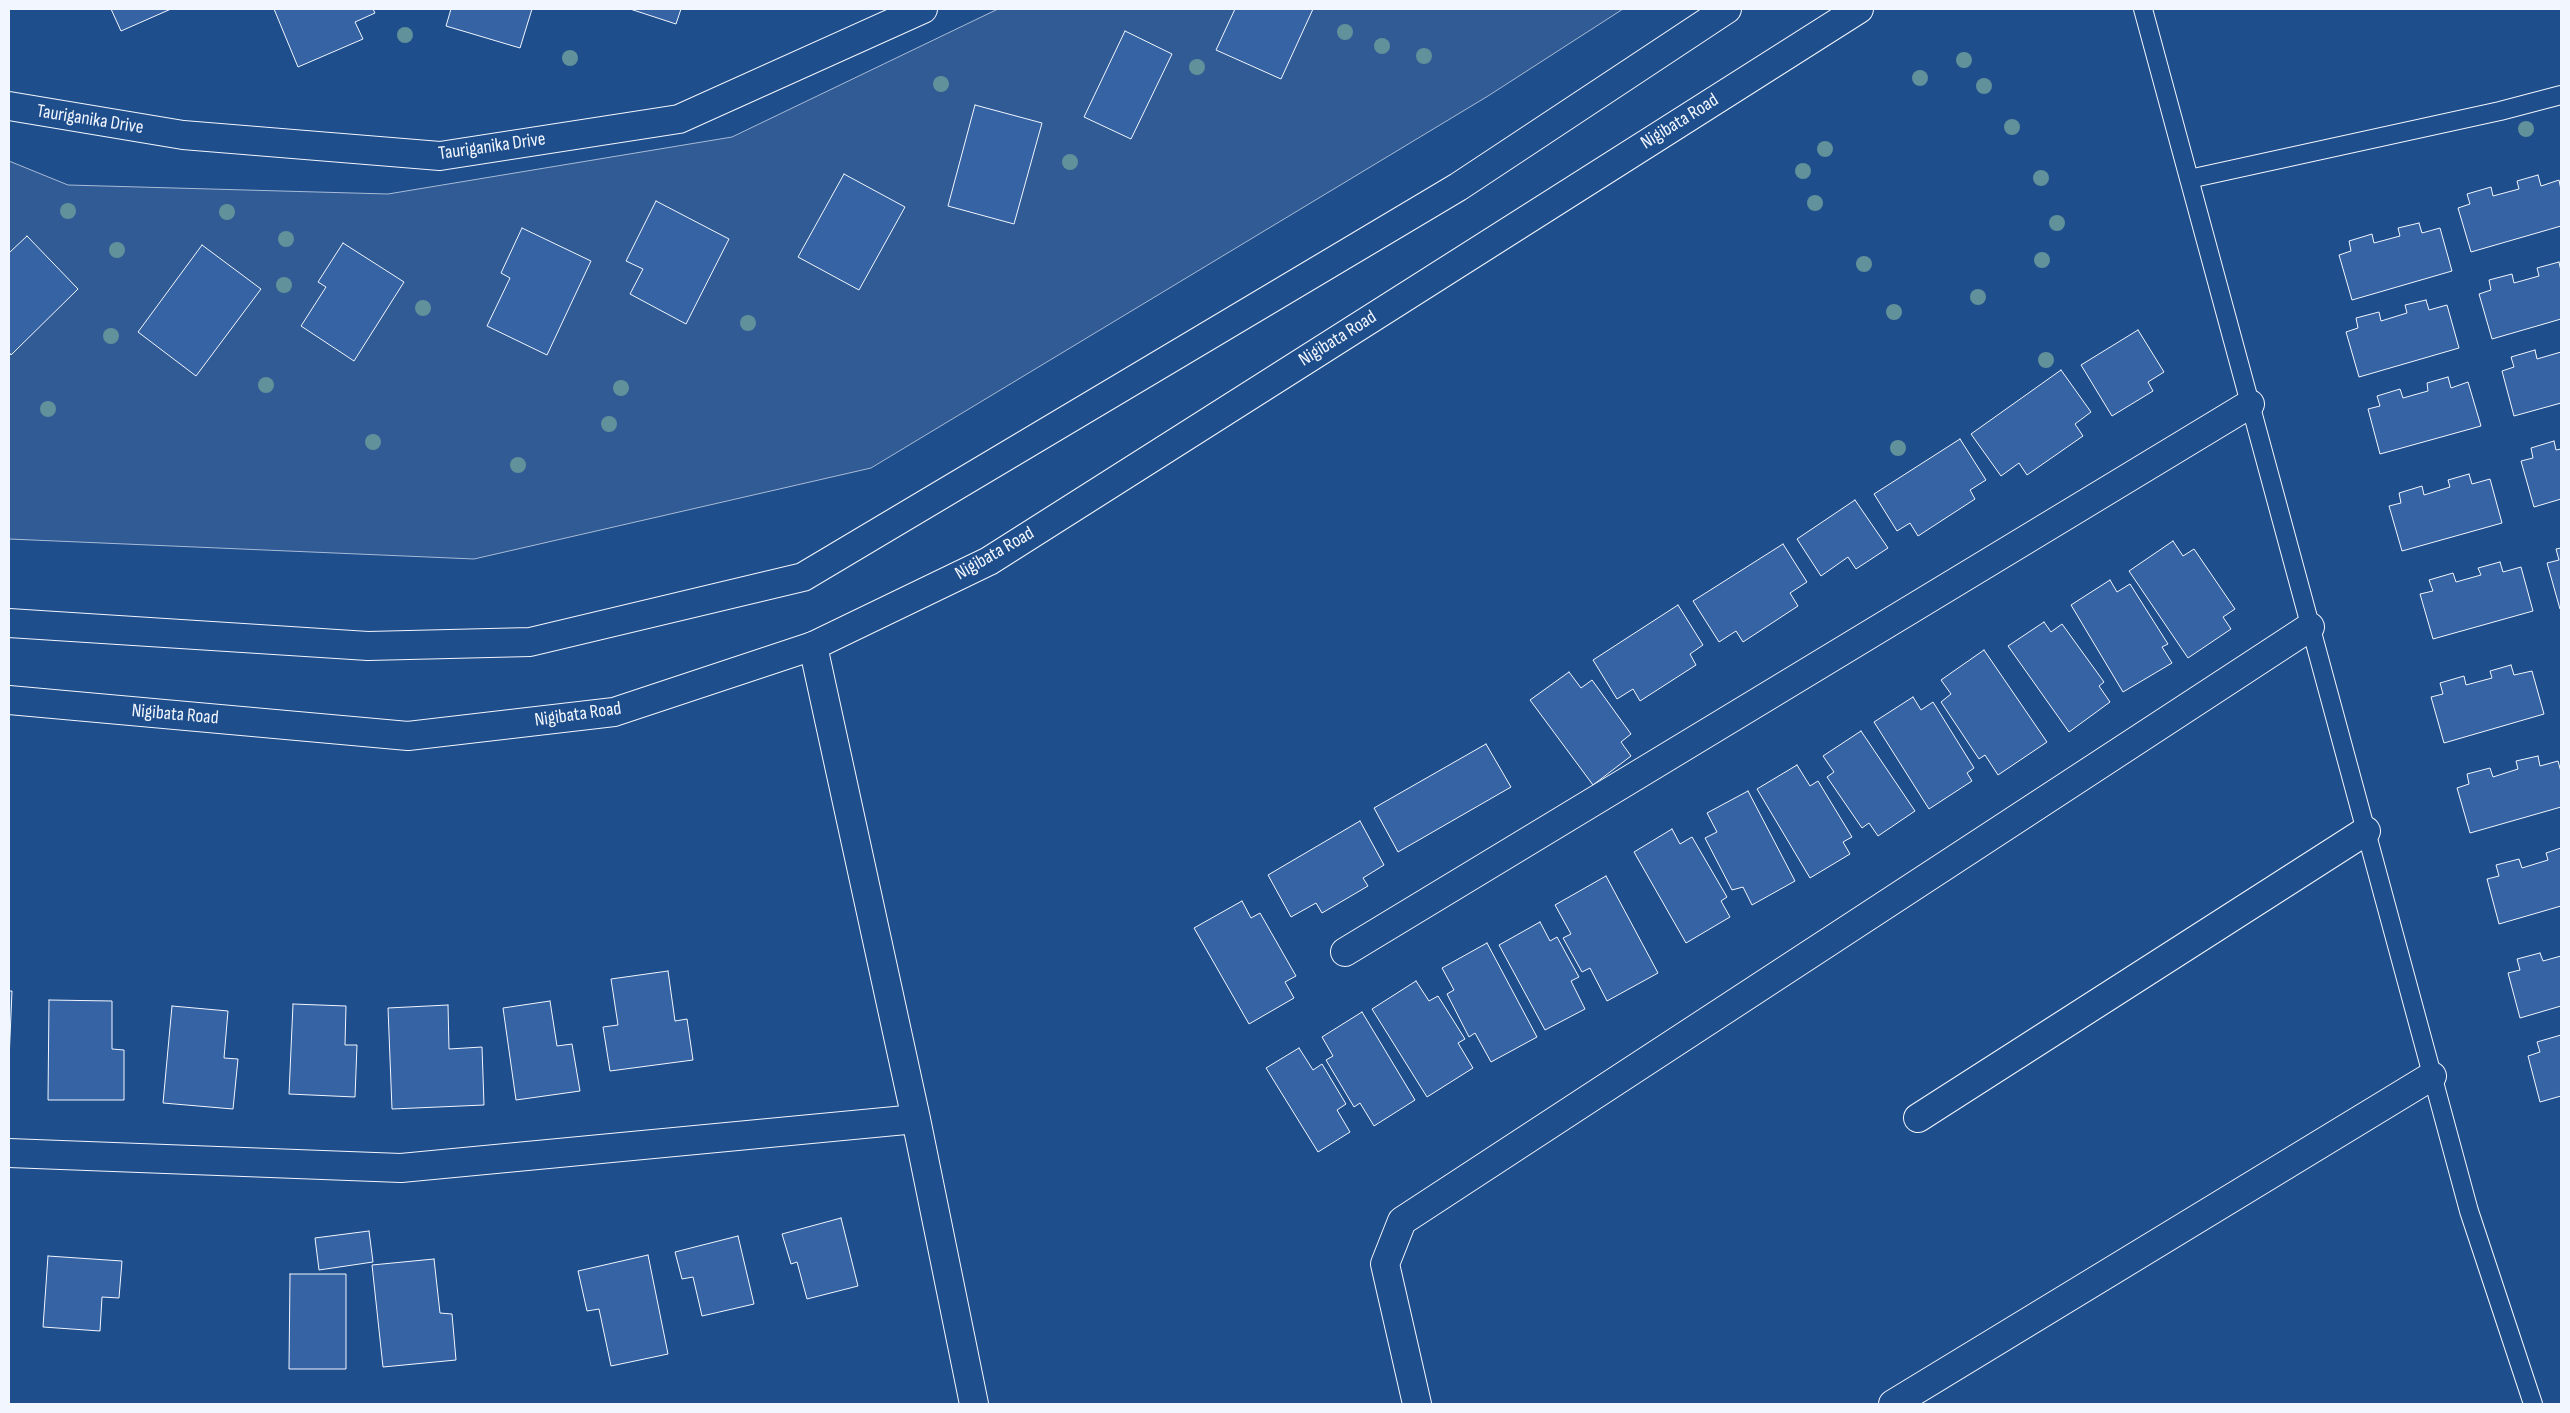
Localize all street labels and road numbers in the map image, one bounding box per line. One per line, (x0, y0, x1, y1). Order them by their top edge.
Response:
street label: Nigibata Road (1637, 89, 1723, 155)
street label: Tauriganika Drive (35, 100, 145, 140)
street label: Tauriganika Drive (437, 128, 547, 166)
street label: Nigibata Road (1295, 306, 1381, 372)
street label: Nigibata Road (952, 522, 1038, 586)
street label: Nigibata Road (533, 698, 623, 732)
street label: Nigibata Road (131, 700, 219, 730)

